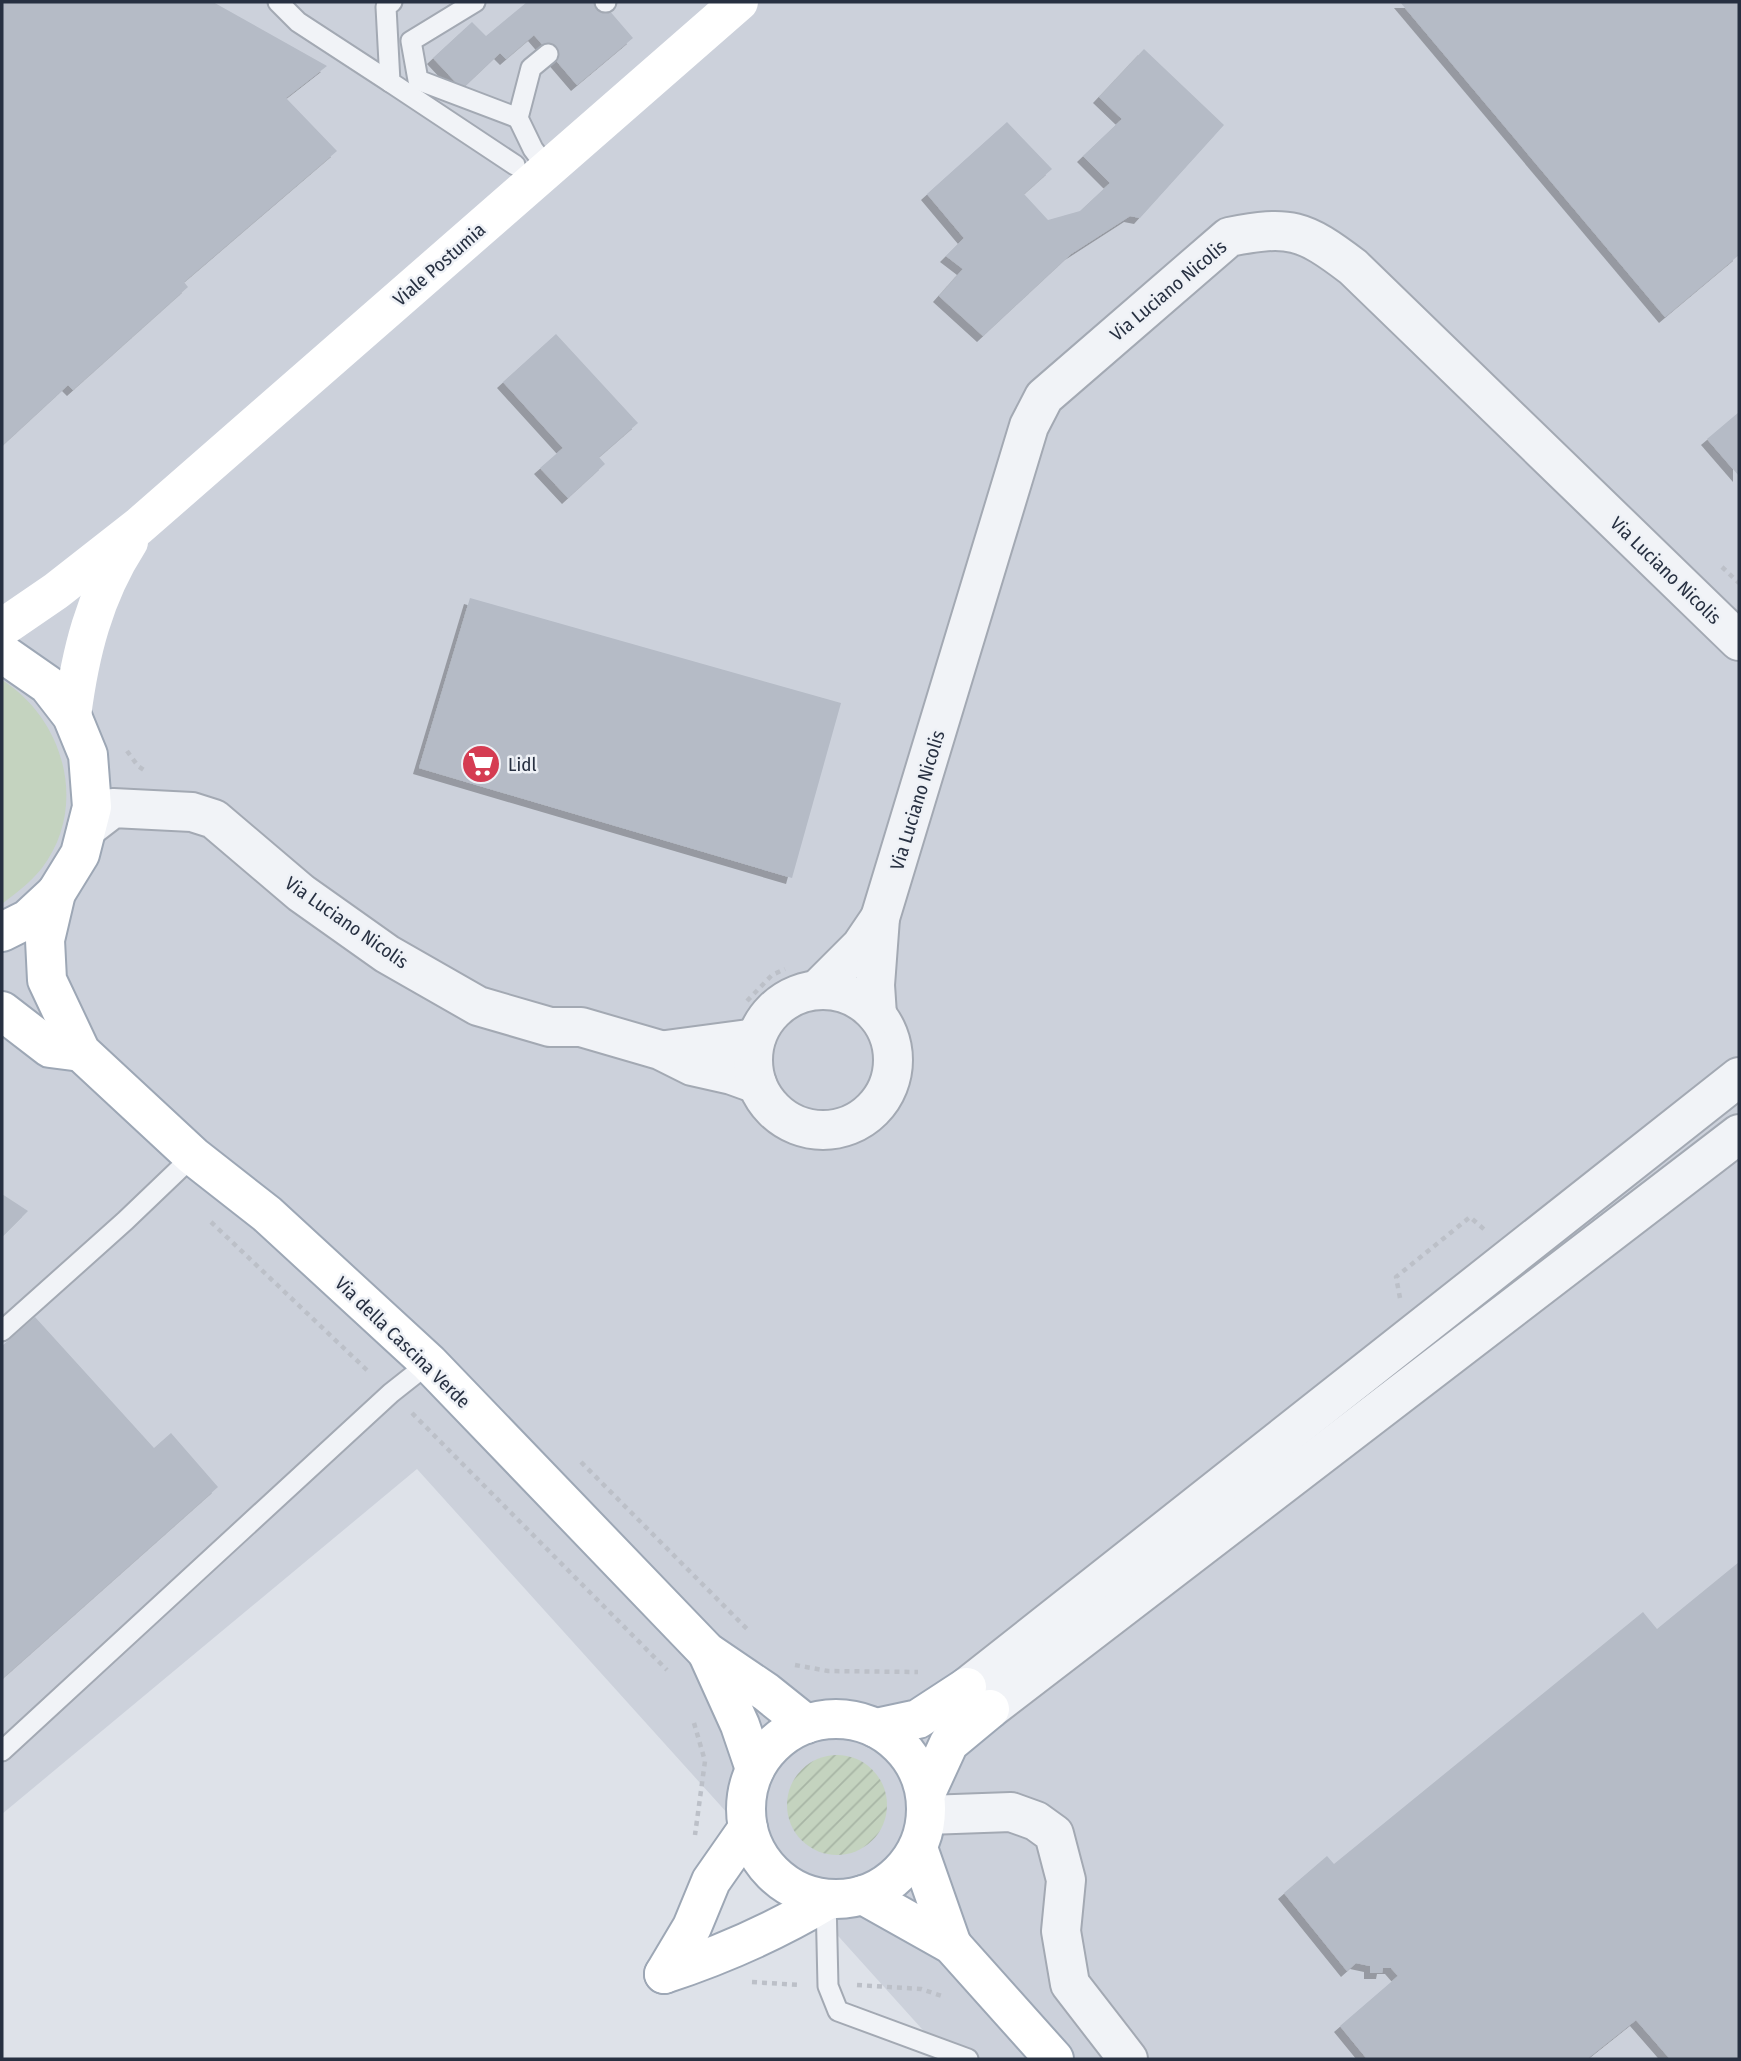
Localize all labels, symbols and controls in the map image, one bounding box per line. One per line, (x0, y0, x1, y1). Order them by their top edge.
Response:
street label: Viale Postumia (389, 218, 490, 311)
street label: Via Luciano Nicolis (1105, 235, 1231, 346)
street label: Via Luciano Nicolis (1606, 512, 1726, 629)
street label: Via Luciano Nicolis (885, 727, 950, 873)
supermarket icon: Lidl (460, 743, 502, 785)
place label: Lidl (508, 753, 536, 776)
street label: Via Luciano Nicolis (281, 871, 413, 973)
street label: Via della Cascina Verde (330, 1272, 475, 1413)

